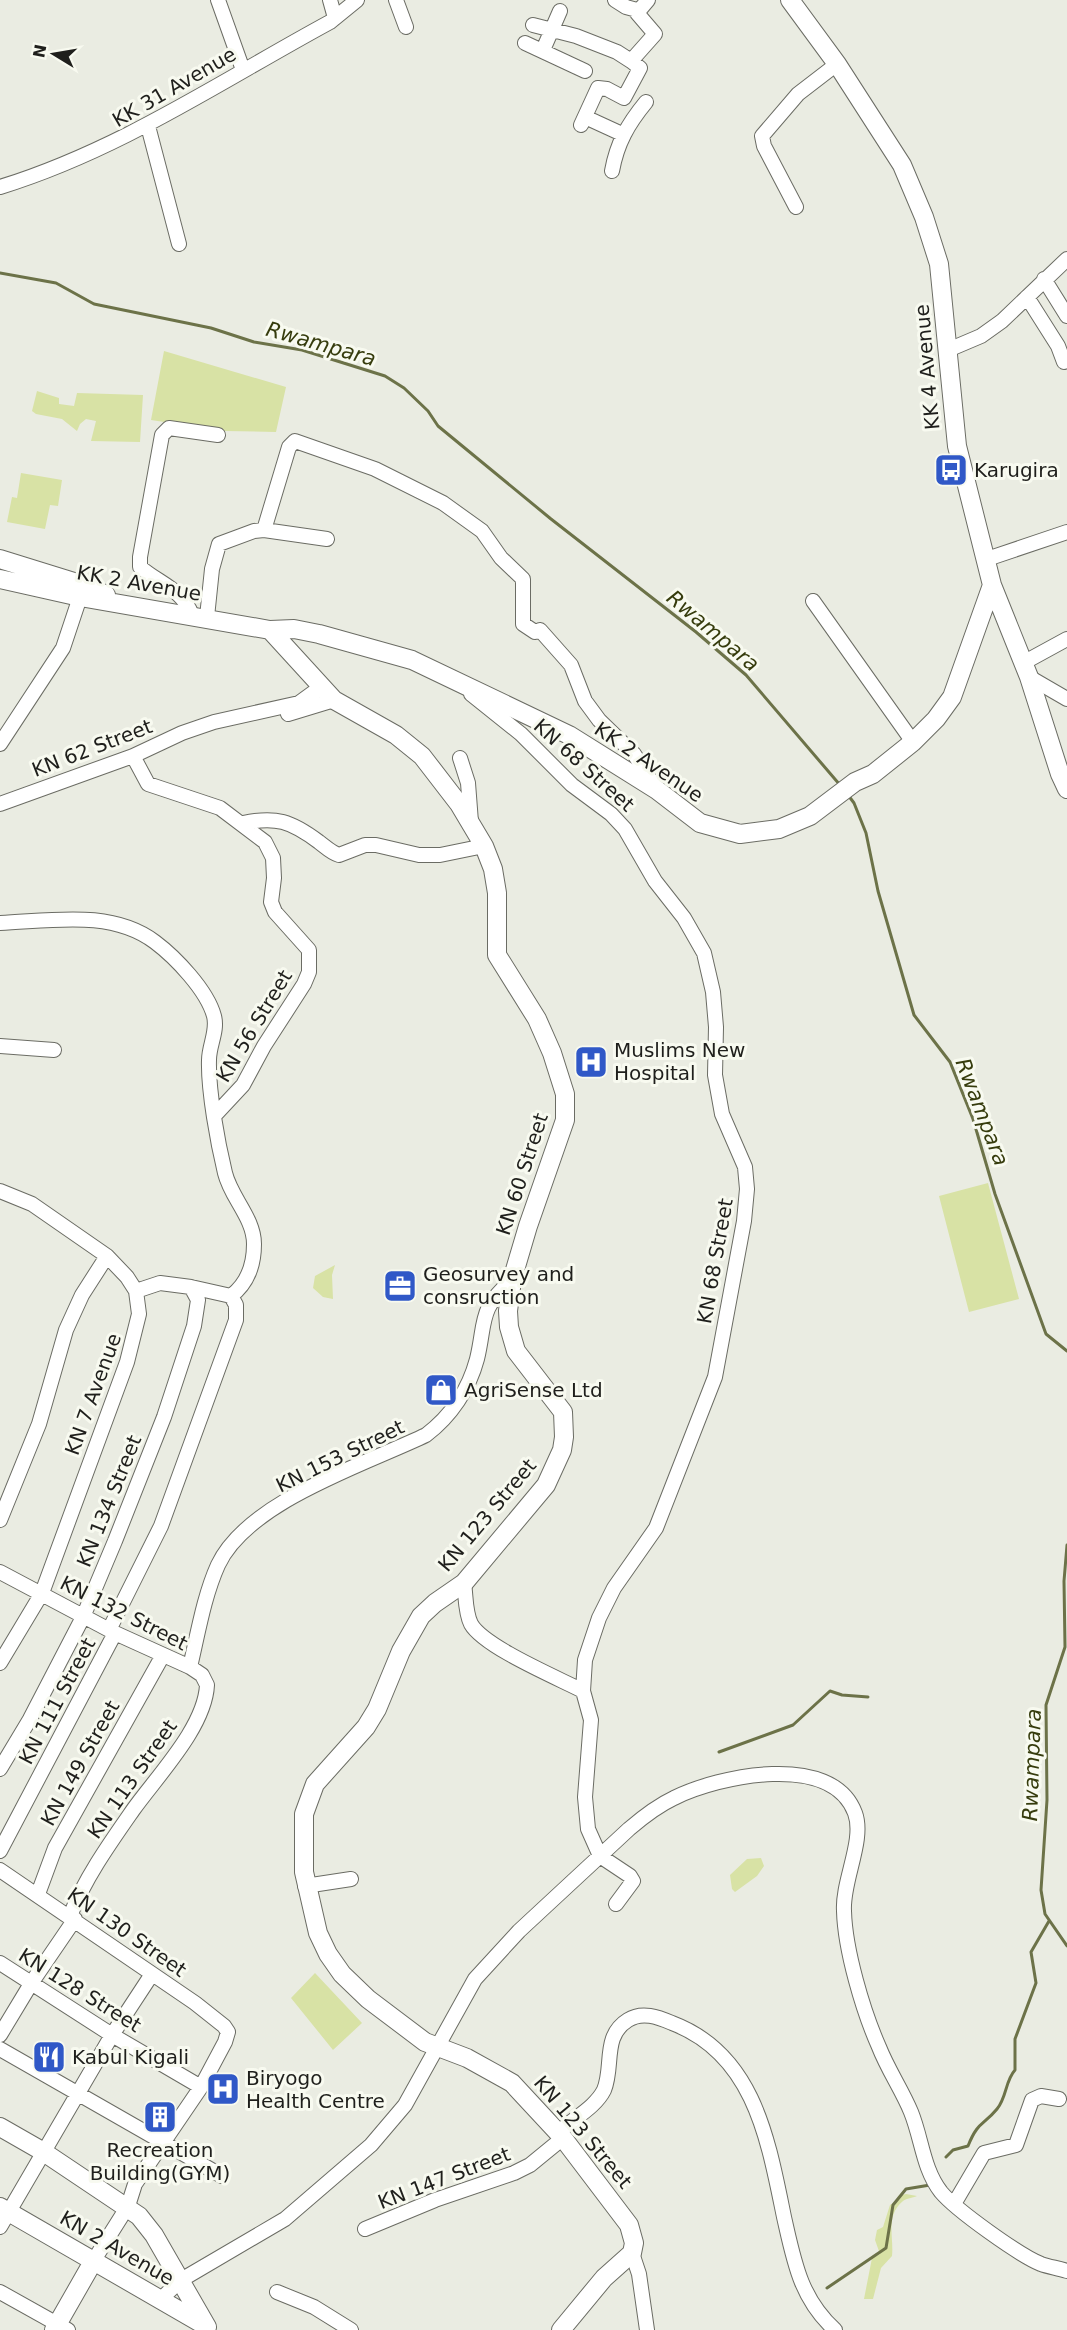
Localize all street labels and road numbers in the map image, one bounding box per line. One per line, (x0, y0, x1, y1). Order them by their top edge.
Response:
street label: KK 31 Avenue (108, 42, 240, 132)
street label: KK 4 Avenue (910, 303, 944, 431)
street label: KK 2 Avenue (75, 560, 203, 606)
street label: KN 62 Street (28, 714, 156, 782)
street label: KN 68 Street (529, 714, 639, 817)
street label: KK 2 Avenue (590, 717, 708, 807)
street label: KN 56 Street (211, 965, 297, 1087)
street label: KN 60 Street (491, 1110, 553, 1238)
street label: KN 68 Street (692, 1196, 738, 1326)
street label: KN 7 Avenue (60, 1330, 126, 1458)
street label: KN 153 Street (272, 1415, 408, 1497)
street label: KN 134 Street (72, 1432, 146, 1570)
street label: KN 123 Street (433, 1454, 541, 1576)
street label: KN 132 Street (56, 1571, 192, 1655)
street label: KN 111 Street (14, 1634, 100, 1768)
street label: KN 149 Street (36, 1696, 124, 1830)
street label: KN 113 Street (82, 1715, 182, 1843)
street label: KN 130 Street (63, 1882, 191, 1982)
street label: KN 128 Street (14, 1943, 146, 2037)
street label: KN 123 Street (529, 2071, 637, 2193)
street label: KN 147 Street (374, 2142, 514, 2214)
street label: KN 2 Avenue (56, 2206, 178, 2290)

